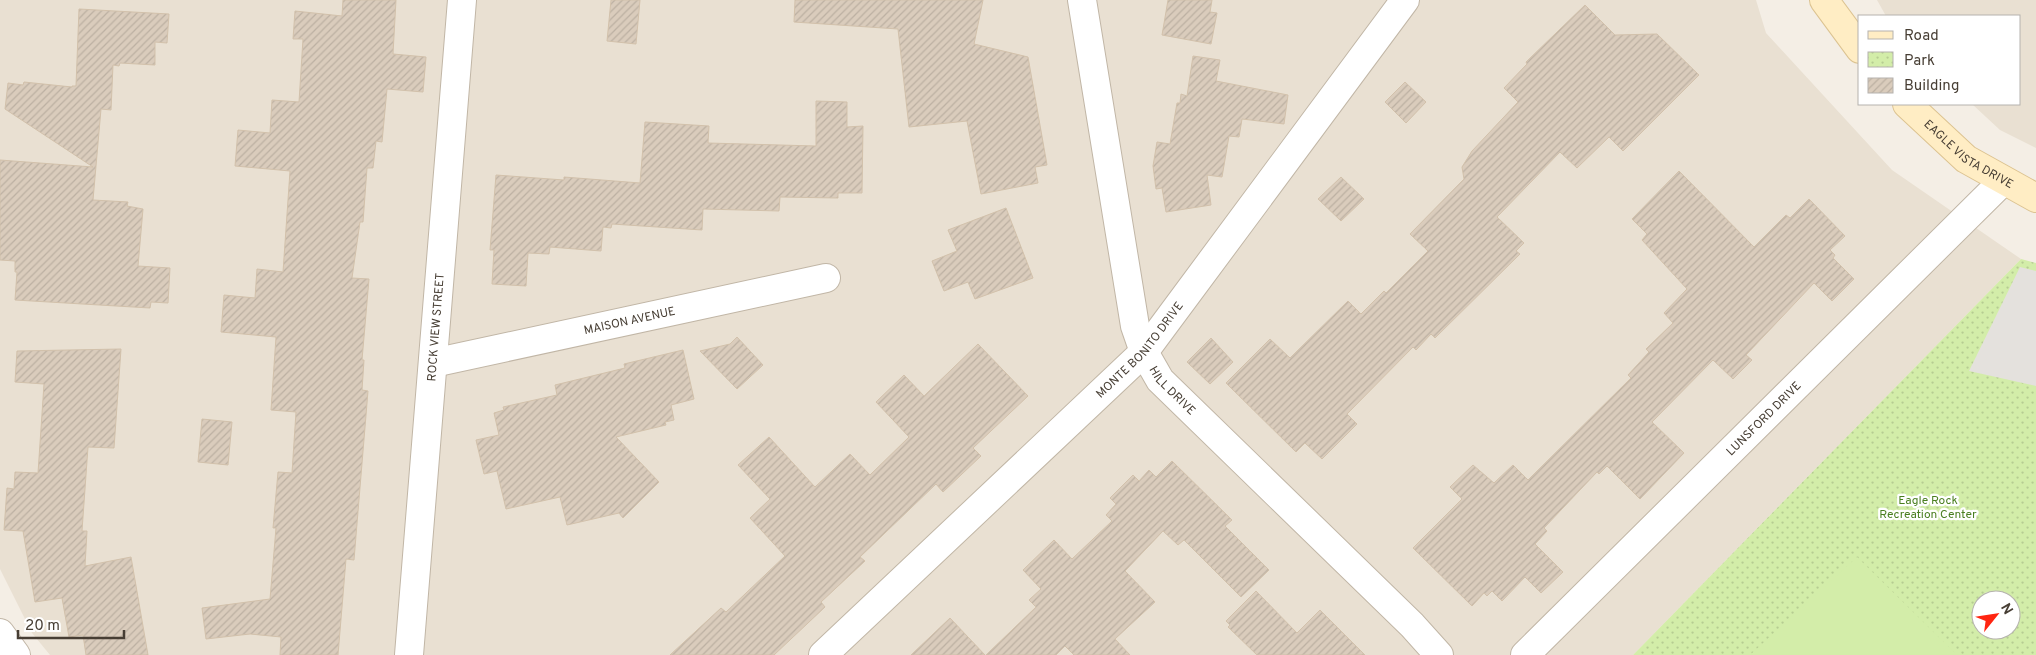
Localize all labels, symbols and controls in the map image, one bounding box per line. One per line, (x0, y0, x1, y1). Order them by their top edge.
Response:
legend (1858, 15, 2021, 105)
text: Road (1904, 27, 1939, 46)
text: Park (1904, 52, 1935, 71)
text: Building (1904, 77, 1959, 96)
street label: EAGLE VISTA DRIVE (1920, 117, 2016, 193)
street label: ROCK VIEW STREET (424, 272, 449, 382)
street label: MONTE BONITO DRIVE (1093, 299, 1187, 402)
street label: MAISON AVENUE (582, 304, 677, 339)
street label: HILL DRIVE (1145, 363, 1199, 419)
street label: LUNSFORD DRIVE (1723, 378, 1805, 460)
park label: Eagle Rock Recreation Center (1879, 493, 1977, 523)
north arrow (1971, 590, 2021, 640)
text: N (1996, 601, 2016, 618)
scale bar (18, 608, 124, 640)
text: 20 m (25, 617, 60, 636)

